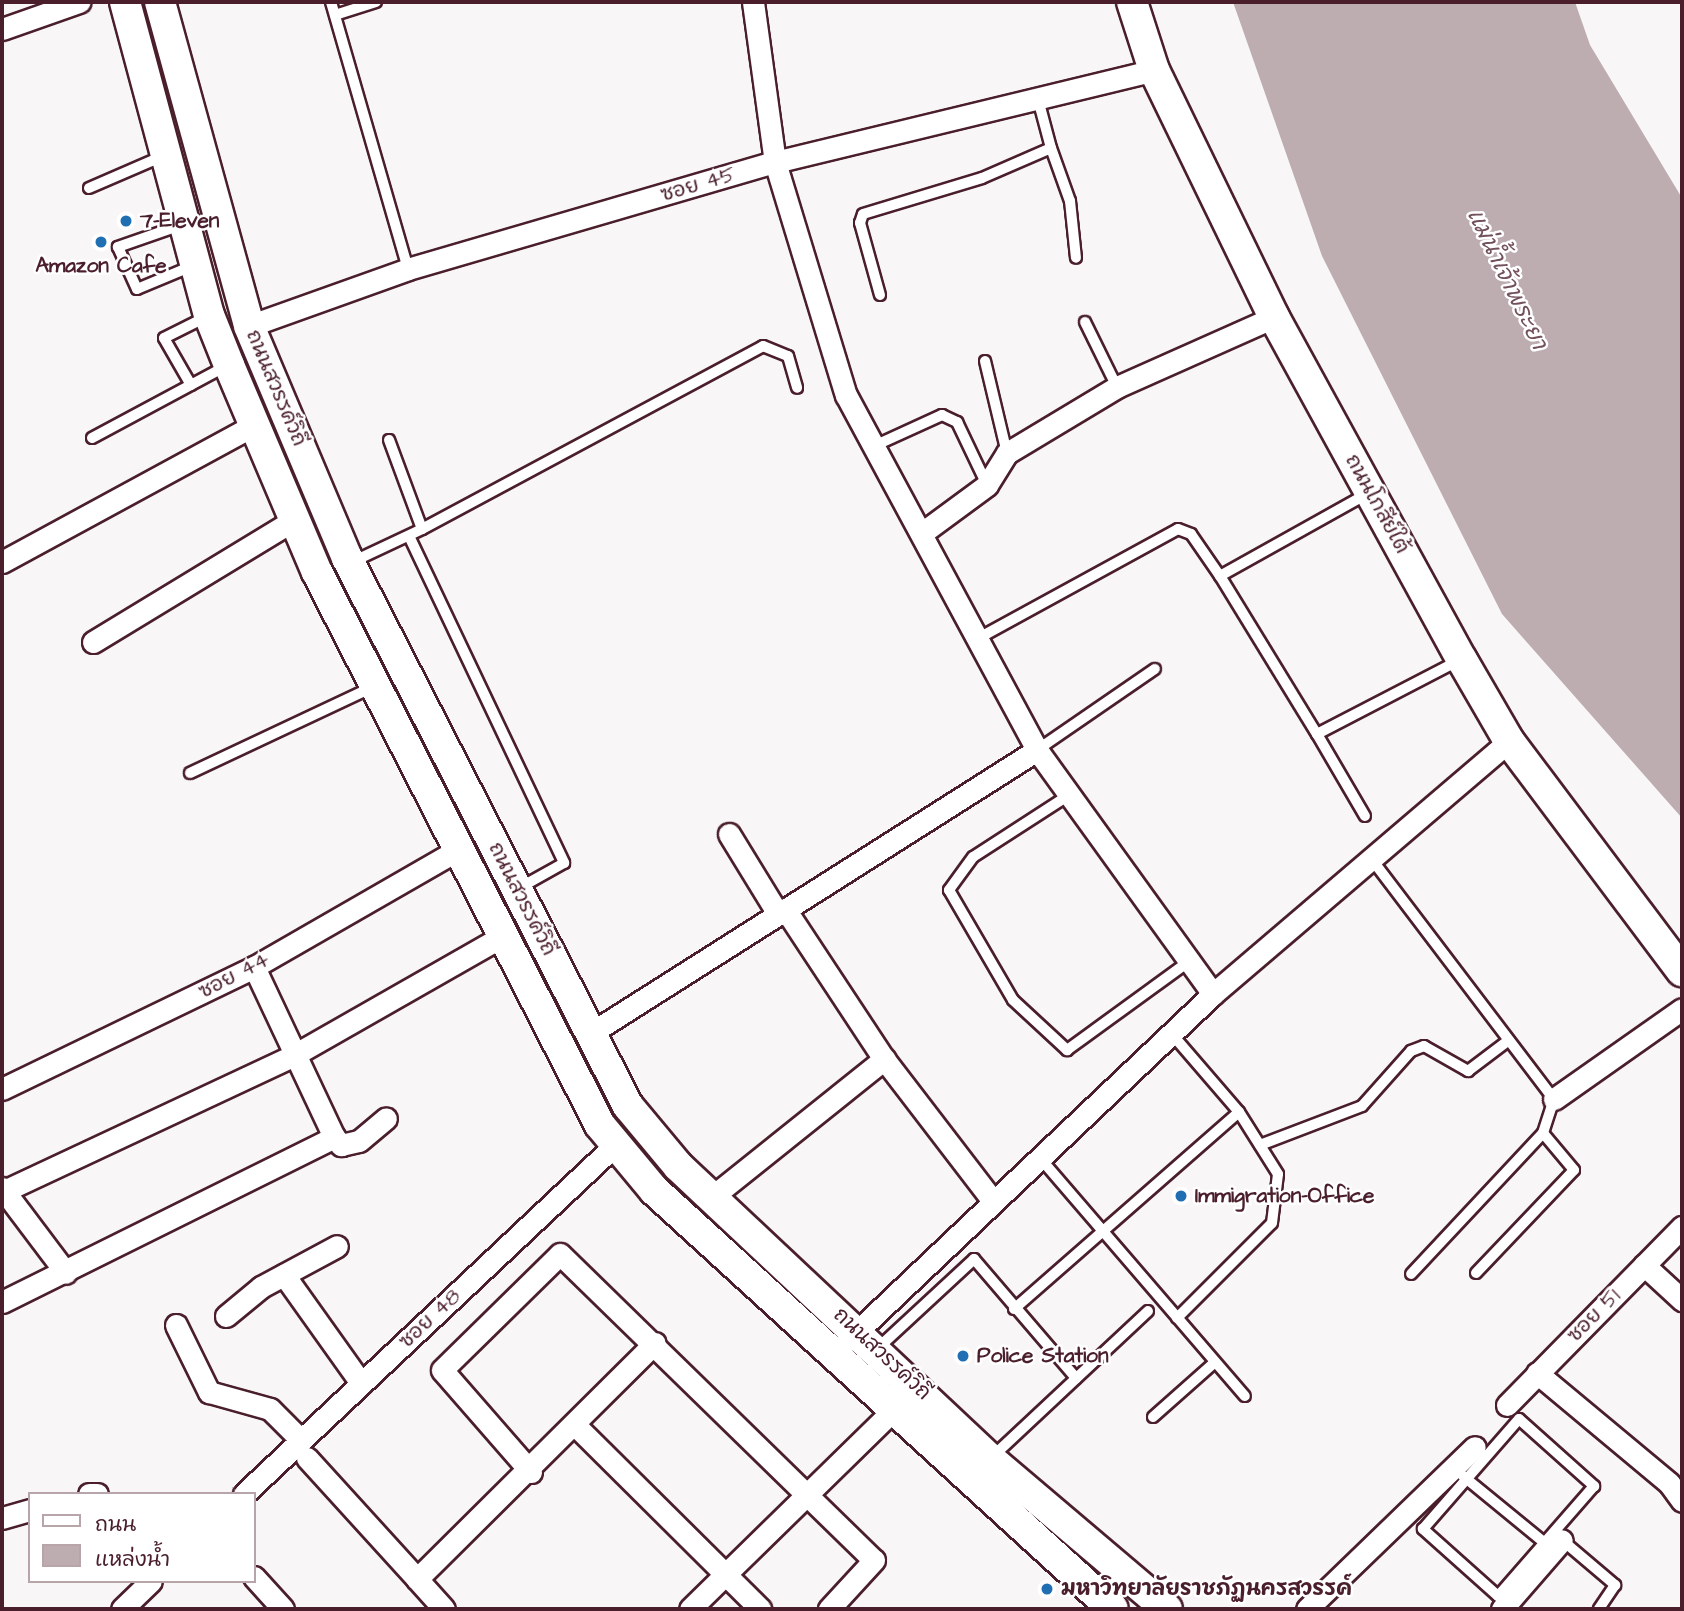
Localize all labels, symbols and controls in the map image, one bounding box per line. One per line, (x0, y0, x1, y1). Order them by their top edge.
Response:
street label: ซอย 45 (658, 162, 738, 208)
water label: แม่น้ำเจ้าพระยา (1461, 204, 1553, 354)
place label: 7-Eleven (140, 208, 219, 234)
marker: 7-Eleven (118, 213, 134, 229)
marker: Amazon Cafe (93, 234, 109, 250)
place label: Amazon Cafe (36, 253, 166, 279)
street label: ถนนสวรรค์วิถี (240, 326, 312, 450)
street label: ถนนโกสีย์ใต้ (1339, 450, 1415, 558)
street label: ถนนสวรรค์วิถี (483, 838, 561, 960)
street label: ซอย 44 (194, 947, 274, 1005)
place label: Immigration-Office (1195, 1183, 1374, 1209)
marker: Immigration-Office (1173, 1188, 1189, 1204)
street label: ซอย 48 (394, 1284, 466, 1354)
street label: ซอย 51 (1562, 1284, 1626, 1348)
street label: ถนนสวรรค์วิถี (828, 1302, 936, 1406)
place label: Police Station (977, 1343, 1108, 1369)
marker: Police Station (955, 1348, 971, 1364)
legend (28, 1492, 256, 1583)
text: ถนน (95, 1510, 136, 1539)
text: แหล่งน้ำ (95, 1545, 170, 1574)
place label: มหาวิทยาลัยราชภัฏนครสวรรค์ (1061, 1576, 1352, 1602)
marker: มหาวิทยาลัยราชภัฏนครสวรรค์ (1039, 1581, 1055, 1597)

